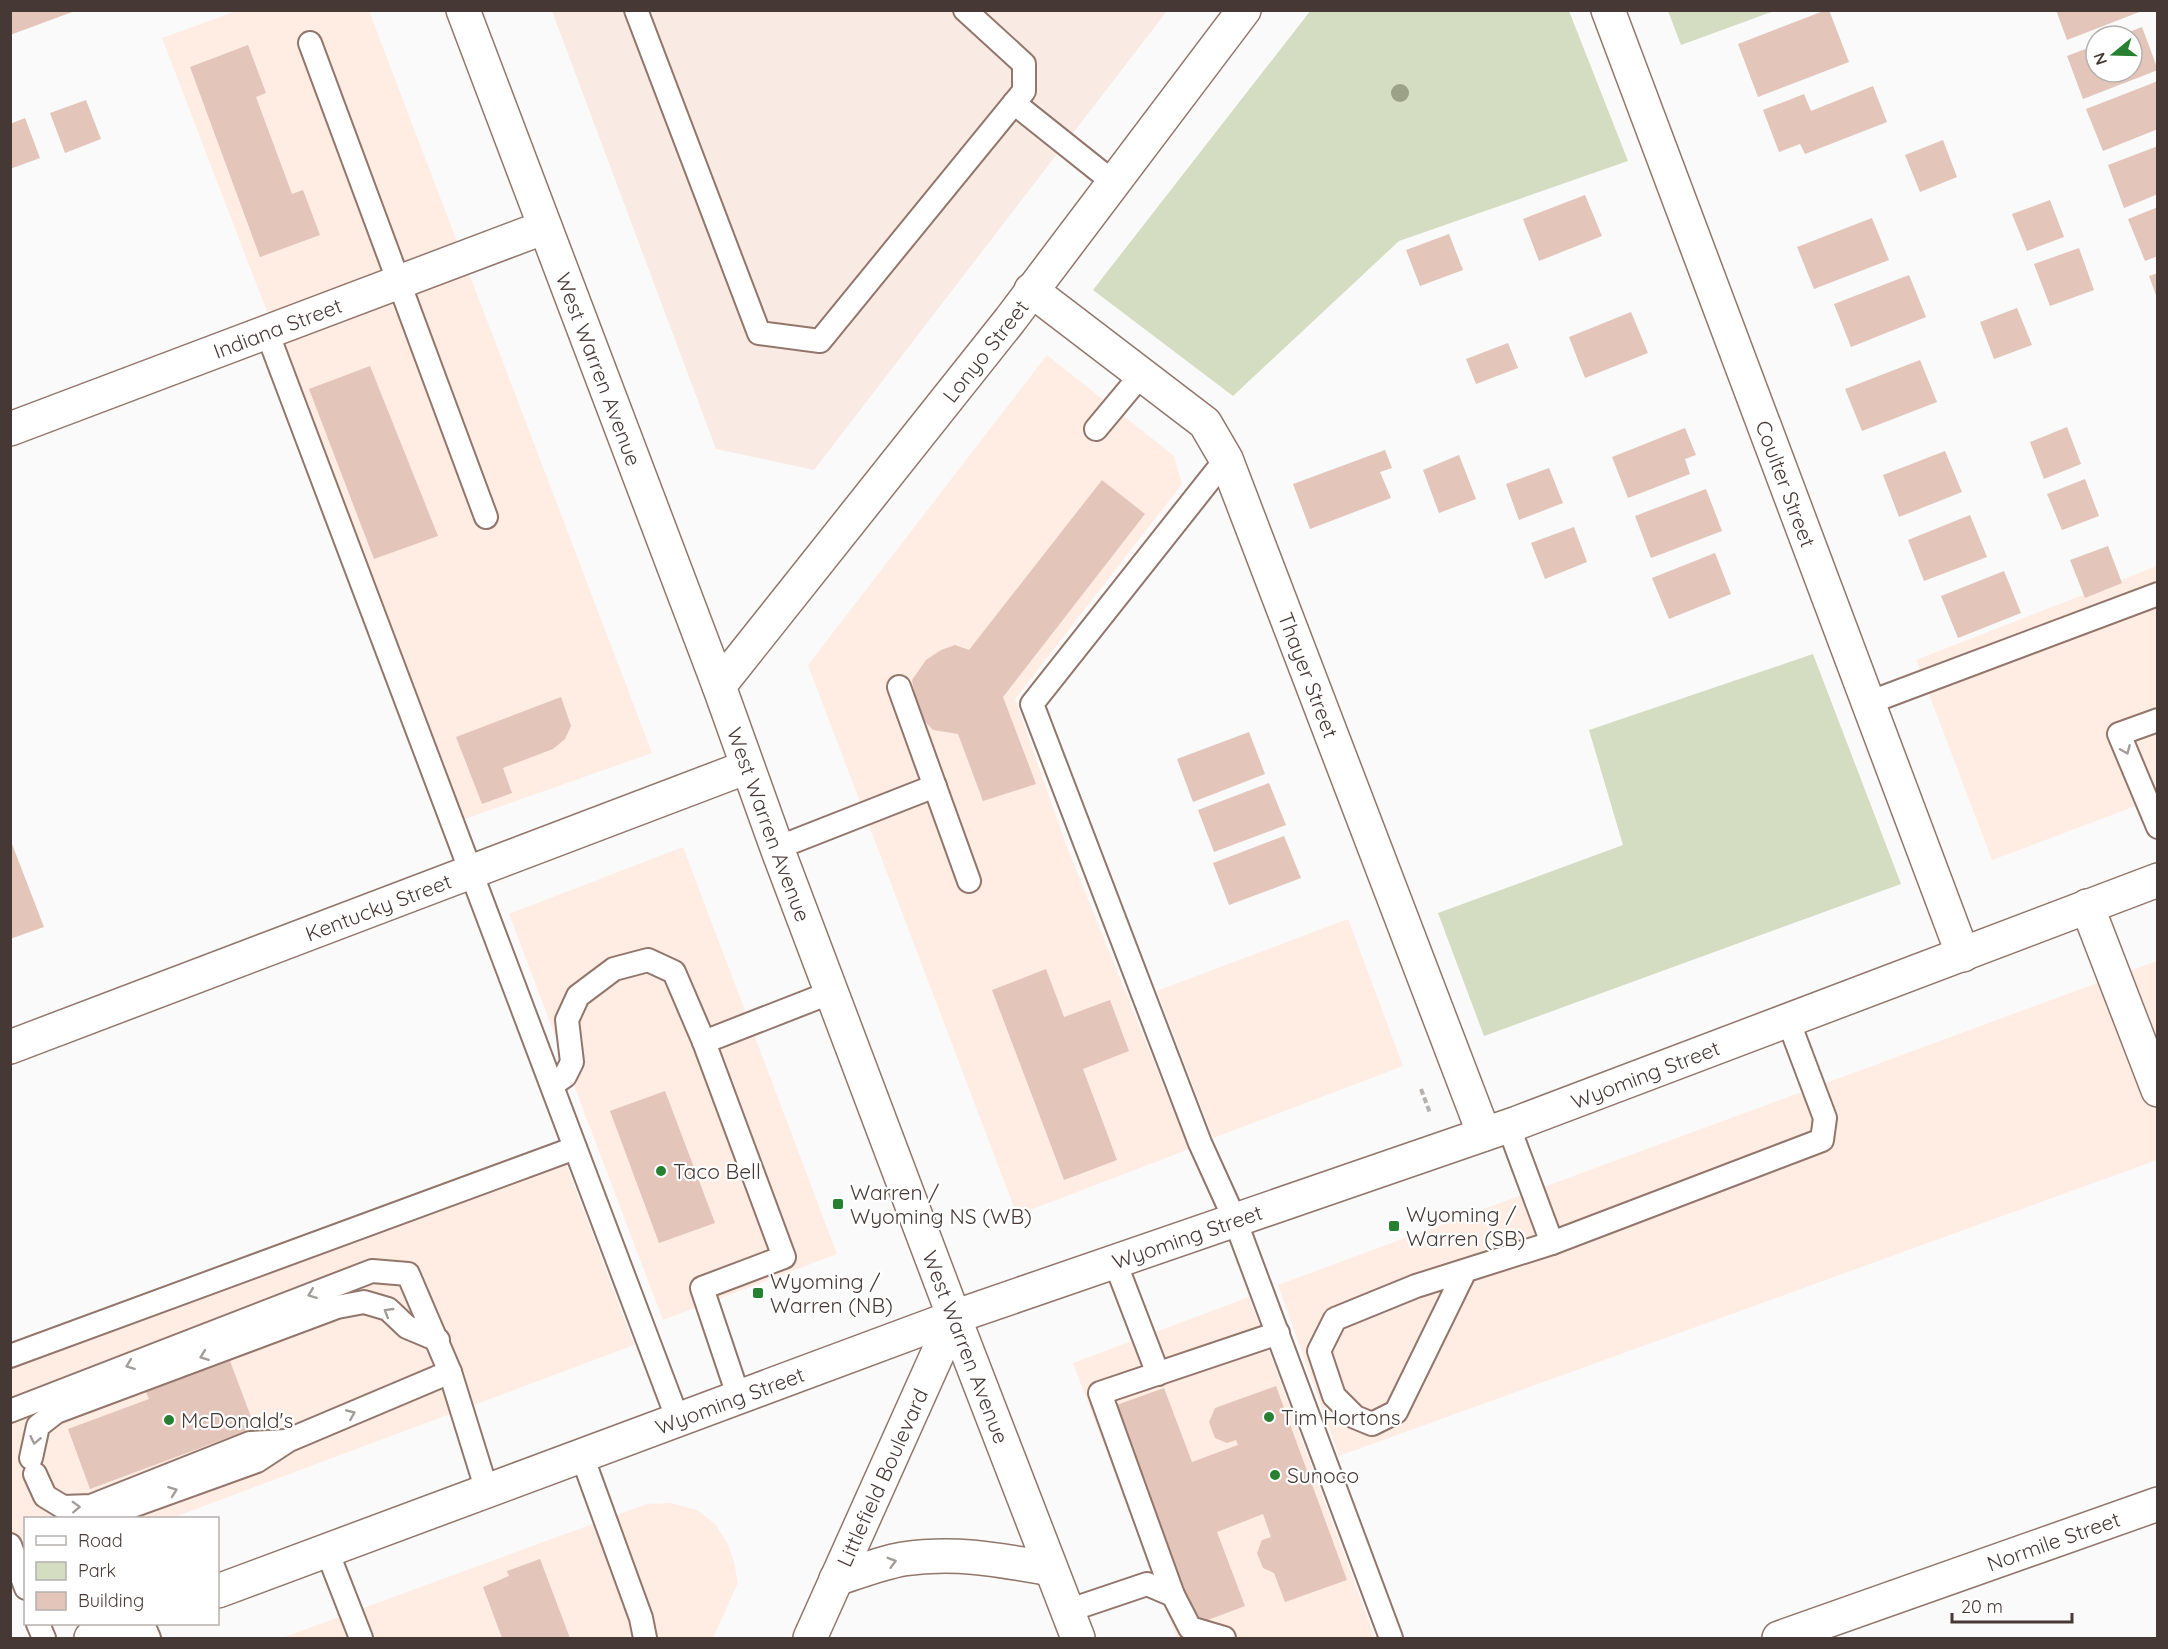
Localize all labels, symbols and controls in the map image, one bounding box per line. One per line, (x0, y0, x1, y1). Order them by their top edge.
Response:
north arrow (2084, 24, 2144, 84)
text: N (2088, 50, 2111, 68)
street label: West Warren Avenue (551, 269, 647, 469)
street label: Indiana Street (210, 292, 345, 364)
street label: Lonyo Street (937, 294, 1034, 407)
street label: Coulter Street (1750, 417, 1822, 551)
street label: Thayer Street (1273, 609, 1344, 742)
street label: West Warren Avenue (722, 724, 817, 925)
one-way arrow (2118, 744, 2130, 755)
street label: Kentucky Street (302, 868, 455, 947)
street label: Wyoming Street (1567, 1034, 1723, 1114)
place label: Taco Bell (673, 1158, 761, 1184)
marker: Taco Bell (654, 1164, 668, 1178)
place label: Warren / Wyoming NS (WB) (850, 1179, 1032, 1229)
marker: Warren / Wyoming NS (WB) (831, 1197, 845, 1211)
street label: Wyoming Street (1109, 1199, 1266, 1274)
place label: Wyoming / Warren (SB) (1406, 1201, 1525, 1251)
marker: Wyoming / Warren (SB) (1387, 1219, 1401, 1233)
street label: West Warren Avenue (917, 1247, 1015, 1447)
place label: Wyoming / Warren (NB) (770, 1268, 893, 1318)
marker: Wyoming / Warren (NB) (751, 1286, 765, 1300)
one-way arrow (307, 1287, 318, 1299)
one-way arrow (384, 1308, 394, 1319)
one-way arrow (200, 1349, 210, 1362)
one-way arrow (125, 1358, 136, 1370)
street label: Wyoming Street (652, 1361, 808, 1440)
street label: Littlefield Boulevard (831, 1384, 933, 1570)
place label: Tim Hortons (1281, 1404, 1401, 1430)
place label: McDonald's (181, 1407, 293, 1433)
one-way arrow (345, 1409, 356, 1421)
marker: Tim Hortons (1262, 1410, 1276, 1424)
marker: McDonald's (162, 1413, 176, 1427)
one-way arrow (30, 1434, 43, 1444)
place label: Sunoco (1287, 1462, 1359, 1488)
marker: Sunoco (1268, 1468, 1282, 1482)
one-way arrow (167, 1486, 178, 1499)
one-way arrow (71, 1500, 80, 1513)
street label: Normile Street (1983, 1506, 2123, 1576)
legend (24, 1517, 219, 1625)
text: Road (78, 1529, 123, 1552)
one-way arrow (887, 1557, 897, 1570)
text: Park (78, 1559, 116, 1582)
scale bar (1952, 1586, 2072, 1624)
text: Building (78, 1589, 144, 1612)
text: 20 m (1961, 1595, 2003, 1618)

